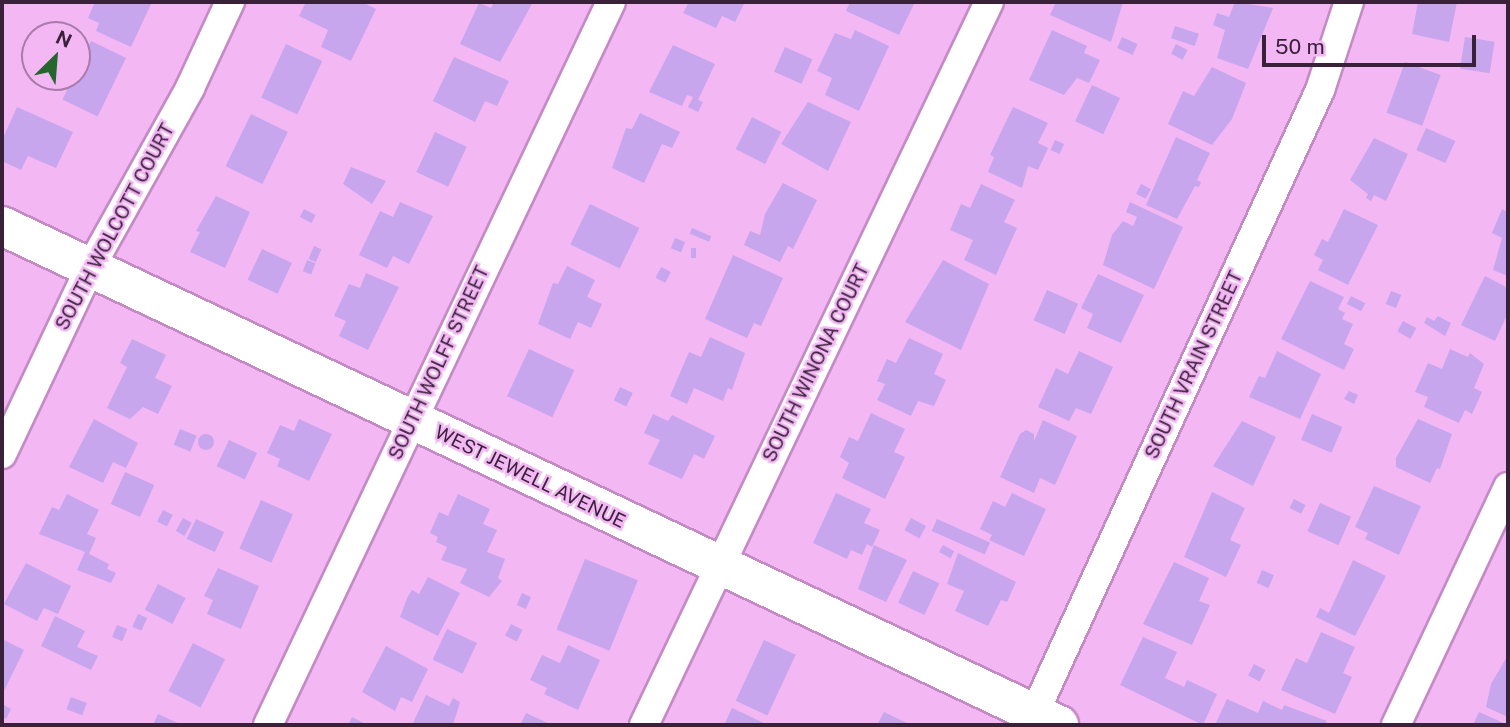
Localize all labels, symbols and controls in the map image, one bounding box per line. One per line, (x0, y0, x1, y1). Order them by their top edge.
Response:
north arrow (21, 21, 91, 91)
scale bar (1265, 21, 1478, 65)
text: N (53, 26, 75, 52)
text: 50 m (1275, 34, 1325, 59)
street label: SOUTH WOLCOTT COURT (51, 120, 179, 334)
street label: SOUTH WINONA COURT (758, 260, 874, 466)
street label: SOUTH WOLFF STREET (384, 262, 494, 464)
street label: SOUTH VRAIN STREET (1140, 267, 1248, 463)
street label: WEST JEWELL AVENUE (431, 421, 629, 533)

